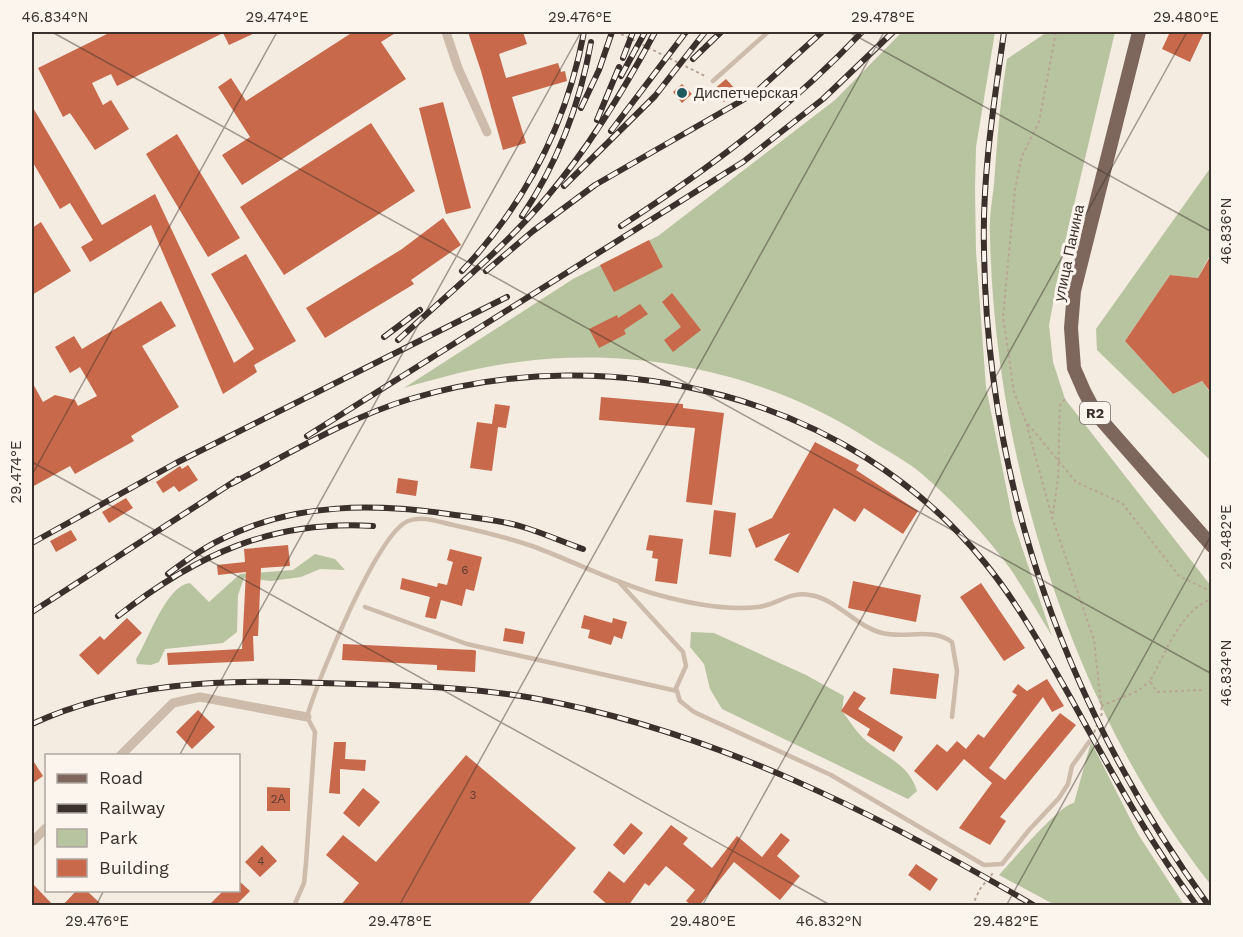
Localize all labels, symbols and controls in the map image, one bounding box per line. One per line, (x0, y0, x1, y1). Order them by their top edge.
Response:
text: 46.834°N (21, 8, 89, 26)
text: 29.474°E (245, 8, 309, 26)
text: 29.476°E (548, 8, 612, 26)
text: 29.478°E (851, 8, 915, 26)
text: 29.480°E (1153, 8, 1219, 26)
place label: Диспетчерская (694, 84, 798, 102)
marker: Диспетчерская (675, 86, 689, 100)
text: 46.836°N (1217, 198, 1235, 265)
street label: улица Панина (1050, 202, 1088, 303)
road number: R2 (1080, 402, 1110, 424)
text: 29.474°E (7, 440, 25, 504)
text: 29.482°E (1217, 504, 1235, 570)
house number: 6 (461, 563, 469, 577)
text: 46.834°N (1217, 639, 1235, 707)
legend (45, 754, 240, 892)
text: Road (99, 767, 143, 788)
house number: 3 (470, 788, 477, 802)
house number: 2А (271, 792, 286, 806)
text: Railway (99, 797, 166, 818)
text: Park (99, 827, 138, 848)
house number: 4 (257, 854, 265, 868)
text: Building (99, 857, 169, 878)
text: 29.476°E (65, 912, 129, 930)
text: 29.478°E (368, 912, 432, 930)
text: 29.480°E (670, 912, 736, 930)
text: 46.832°N (796, 912, 862, 930)
text: 29.482°E (973, 912, 1039, 930)

